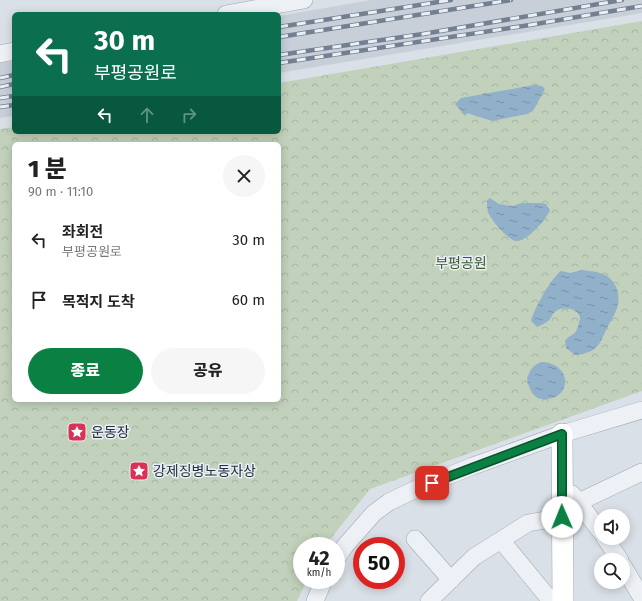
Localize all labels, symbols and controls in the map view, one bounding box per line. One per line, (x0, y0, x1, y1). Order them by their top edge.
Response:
text: 30 m (94, 24, 155, 57)
icon: left (28, 28, 80, 80)
text: 부평공원로 (94, 62, 177, 84)
icon: left (94, 104, 116, 126)
icon: ahead (136, 104, 158, 126)
icon: right (178, 104, 200, 126)
text: 1 분 (28, 155, 67, 183)
button: close (223, 155, 265, 197)
text: 90 m · 11:10 (28, 184, 93, 199)
text: 좌회전 (62, 223, 103, 241)
icon: left (28, 229, 50, 251)
text: 30 m (232, 231, 265, 249)
text: 부평공원로 (62, 244, 122, 259)
park label: 부평공원 (435, 255, 487, 272)
icon: arrive (28, 289, 50, 311)
text: 60 m (232, 291, 265, 309)
text: 목적지 도착 (62, 293, 135, 311)
button: 종료 (28, 348, 143, 394)
button: 공유 (151, 348, 265, 394)
place icon: 운동장 (66, 421, 88, 443)
place label: 운동장 (91, 424, 130, 441)
place icon: 강제징병노동자상 (128, 460, 150, 482)
place label: 강제징병노동자상 (153, 463, 256, 480)
pin (415, 466, 449, 500)
icon: arrive (421, 472, 443, 494)
position arrow (541, 496, 583, 538)
map controls (594, 509, 630, 589)
button: sound (594, 509, 630, 545)
speed limit sign: 50 (353, 537, 405, 589)
text: 42 (308, 546, 330, 570)
button: search (594, 553, 630, 589)
text: km/h (307, 567, 331, 579)

